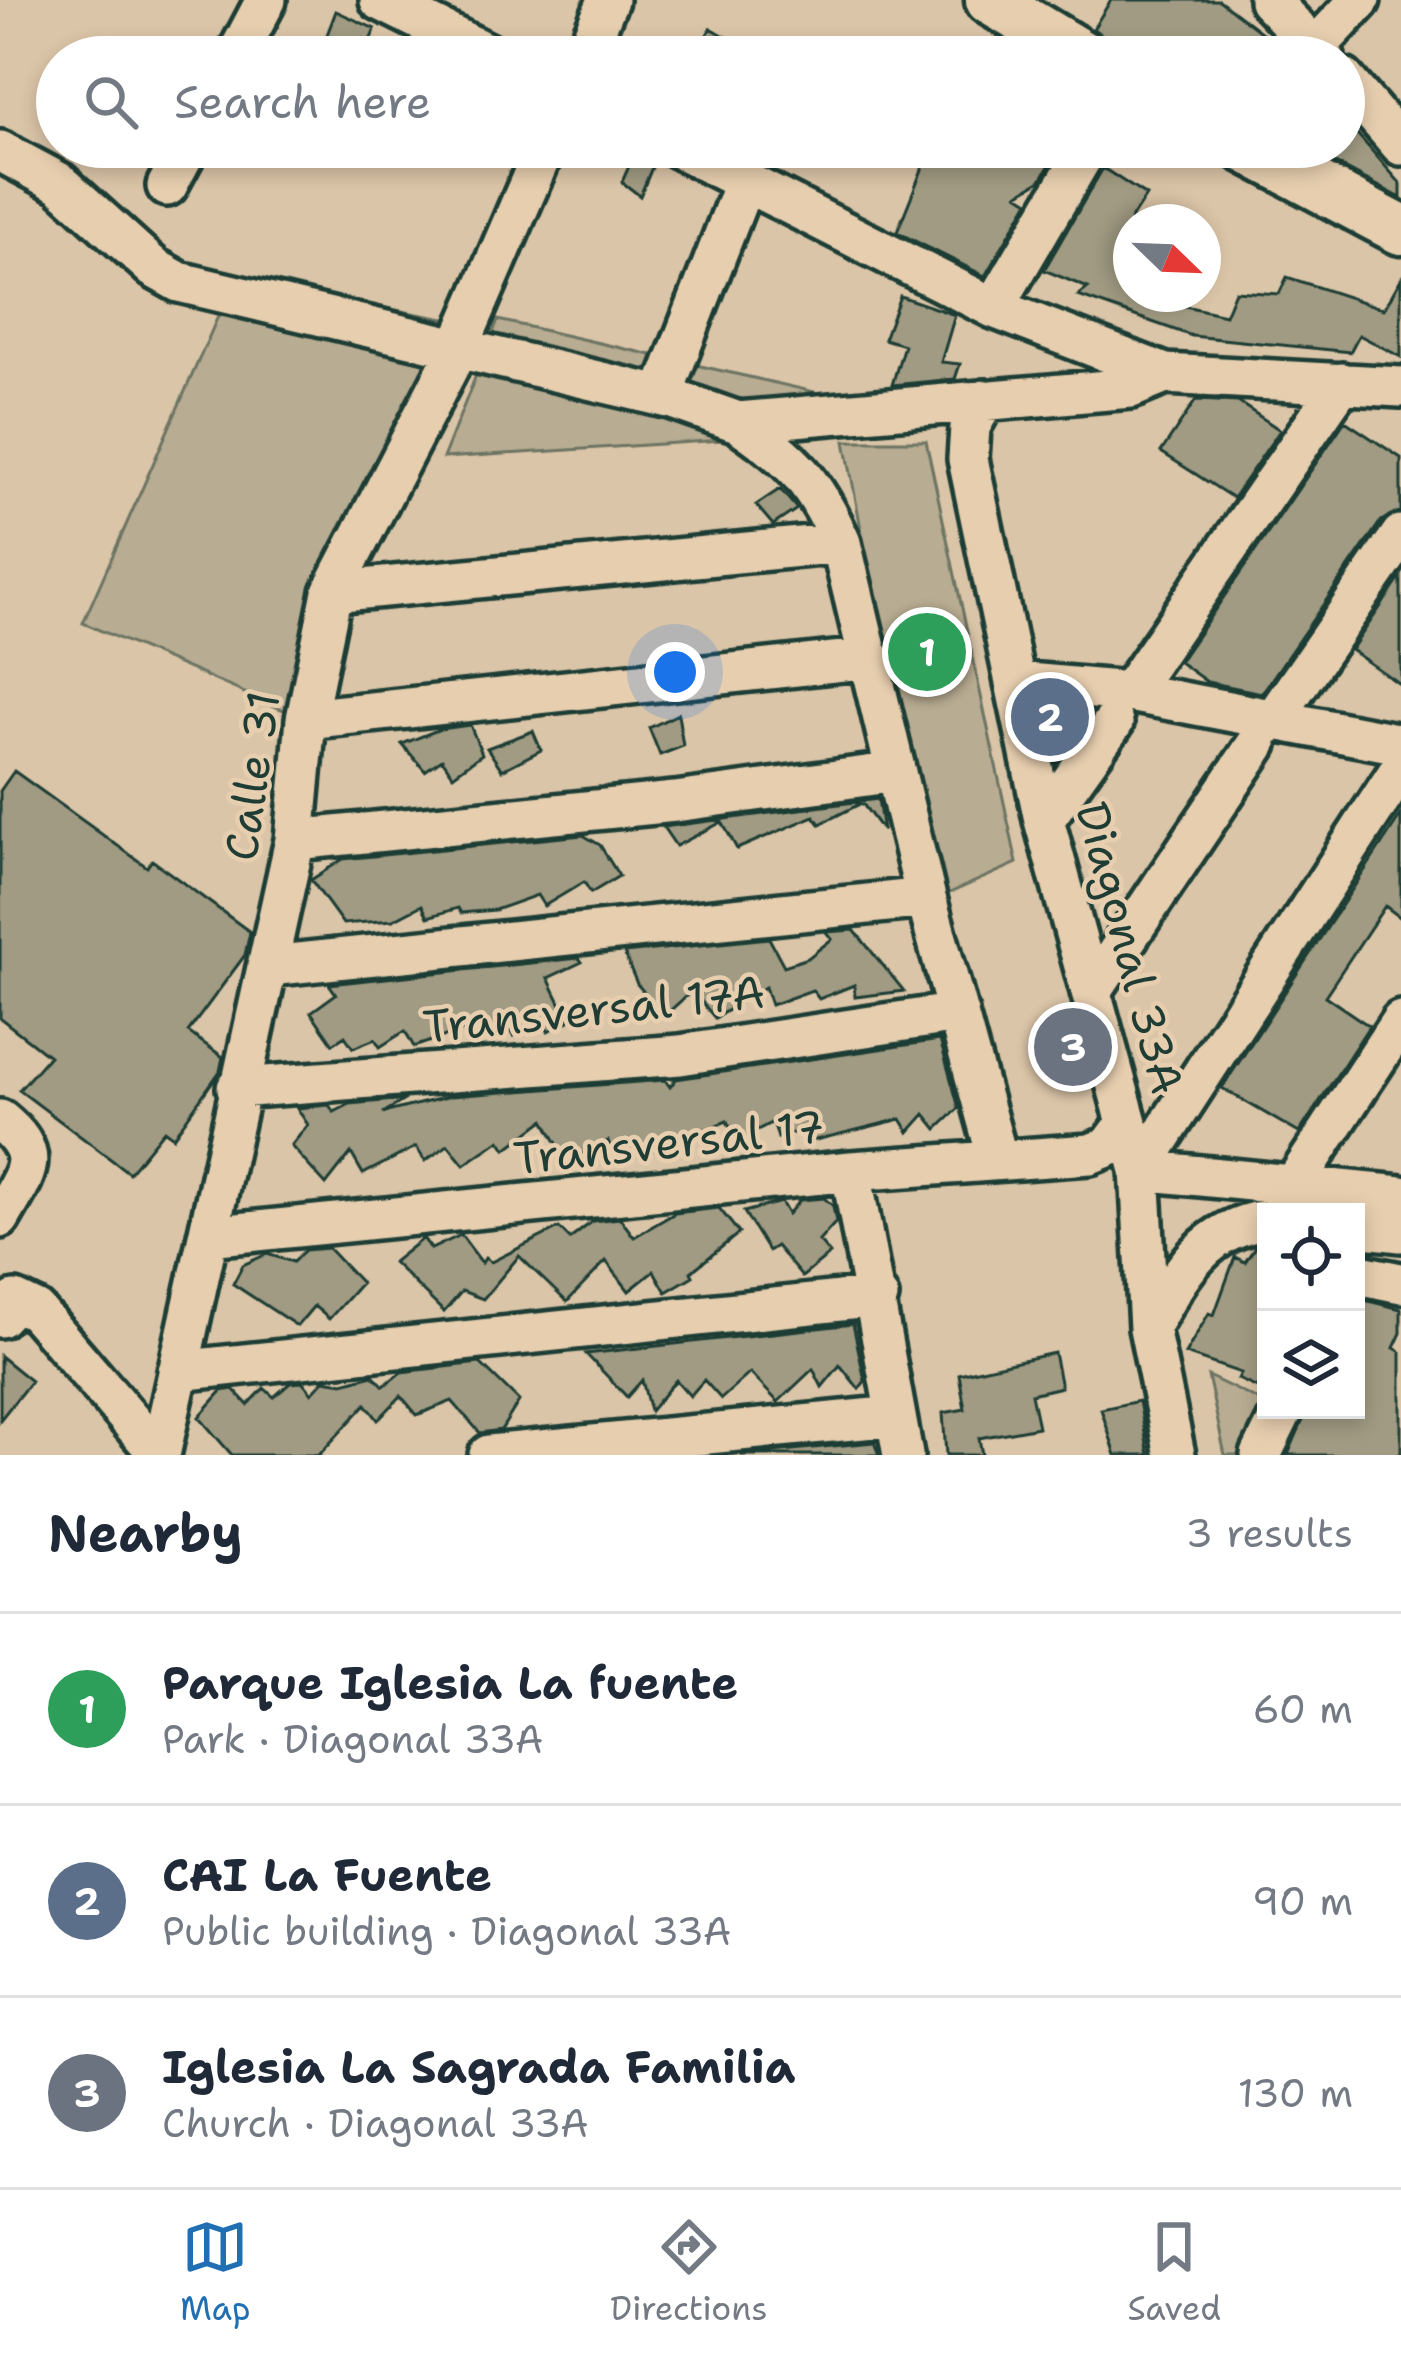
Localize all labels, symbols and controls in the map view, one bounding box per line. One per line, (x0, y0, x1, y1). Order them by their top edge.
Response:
search box (36, 36, 1365, 168)
icon: search (78, 69, 144, 135)
text: Search here (174, 72, 431, 132)
north arrow (1113, 204, 1221, 312)
pin: 1 (888, 607, 966, 697)
your location (645, 642, 705, 702)
pin: 2 (1011, 672, 1089, 762)
street label: Calle 31 (210, 688, 294, 864)
street label: Diagonal 33A (1065, 796, 1195, 1100)
street label: Transversal 17A (420, 961, 768, 1057)
pin: 3 (1034, 1002, 1112, 1092)
street label: Transversal 17 (511, 1096, 827, 1188)
map controls (1257, 1203, 1365, 1419)
button: locate (1257, 1203, 1365, 1311)
button: layers (1257, 1311, 1365, 1419)
text: Nearby (48, 1499, 243, 1567)
text: 3 results (1186, 1507, 1353, 1559)
text: Parque Iglesia La fuente (162, 1653, 738, 1713)
text: 1 (78, 1683, 96, 1735)
text: 60 m (1253, 1683, 1353, 1735)
text: Park · Diagonal 33A (162, 1713, 543, 1765)
text: CAI La Fuente (162, 1845, 492, 1905)
text: 2 (73, 1875, 101, 1927)
text: 90 m (1252, 1875, 1353, 1927)
text: Public building · Diagonal 33A (162, 1905, 731, 1957)
text: Iglesia La Sagrada Familia (162, 2037, 795, 2097)
text: 3 (73, 2067, 101, 2119)
text: 130 m (1238, 2067, 1353, 2119)
text: Church · Diagonal 33A (162, 2097, 589, 2149)
tab: Map (180, 2214, 251, 2331)
tab: Directions (610, 2214, 768, 2331)
tab: Saved (1127, 2214, 1221, 2331)

